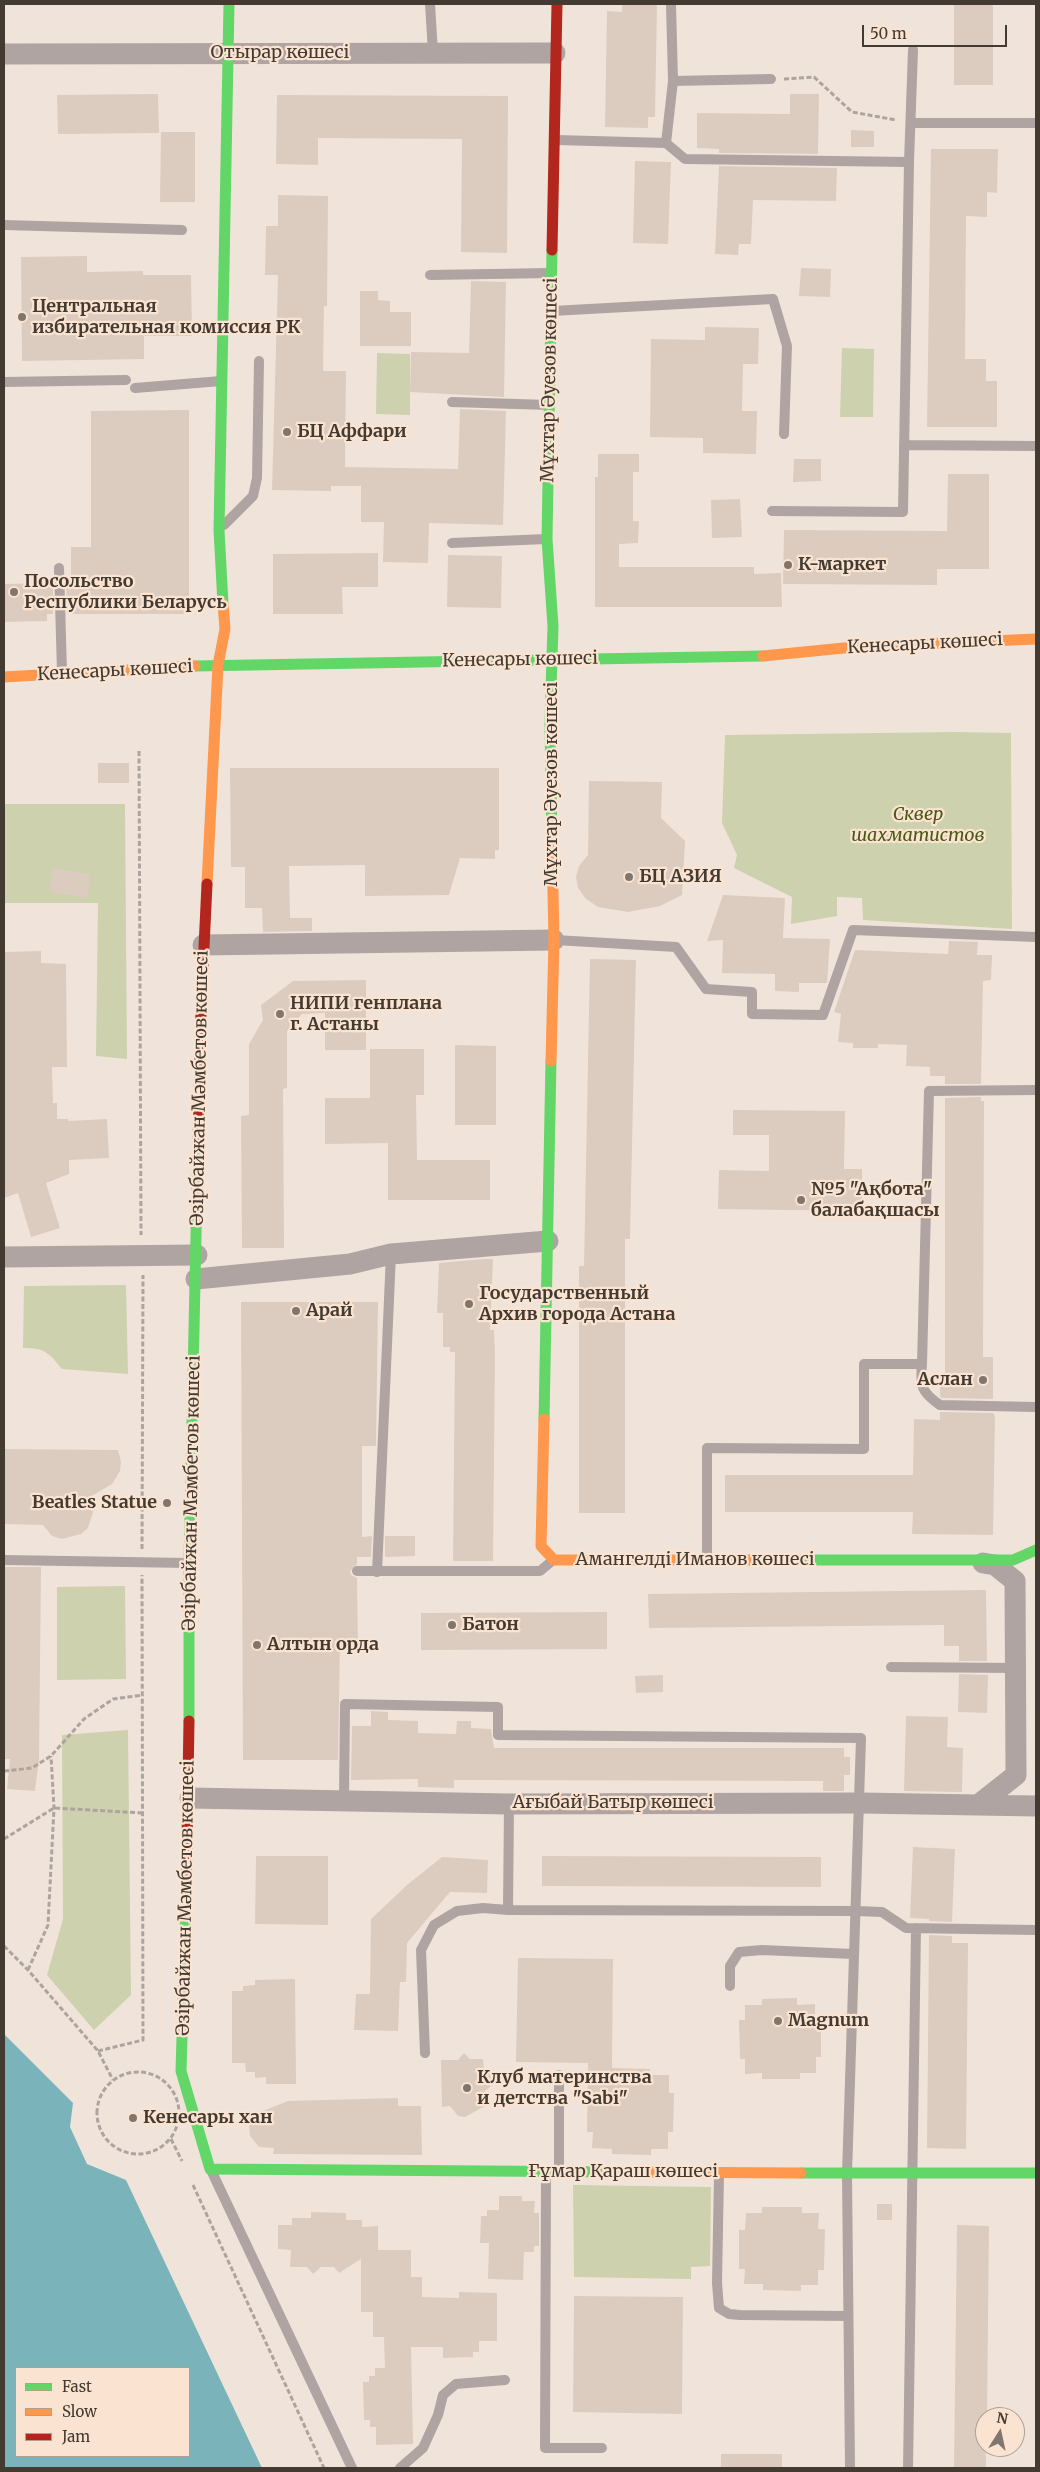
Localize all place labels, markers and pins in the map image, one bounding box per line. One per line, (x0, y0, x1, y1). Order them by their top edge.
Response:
place label: Центральная избирательная комиссия РК (32, 296, 301, 338)
marker: Центральная избирательная комиссия РК (16, 311, 28, 323)
place label: БЦ Аффари (297, 421, 407, 443)
marker: БЦ Аффари (281, 426, 293, 438)
place label: К-маркет (798, 554, 886, 576)
marker: К-маркет (782, 559, 794, 571)
place label: Посольство Республики Беларусь (24, 571, 227, 614)
marker: Посольство Республики Беларусь (8, 586, 20, 598)
place label: БЦ АЗИЯ (639, 866, 722, 888)
marker: БЦ АЗИЯ (623, 871, 635, 883)
place label: НИПИ генплана г. Астаны (290, 993, 442, 1036)
marker: НИПИ генплана г. Астаны (274, 1008, 286, 1020)
place label: №5 "Ақбота" балабақшасы (811, 1179, 940, 1222)
marker: №5 "Ақбота" балабақшасы (795, 1194, 807, 1206)
place label: Государственный Архив города Астана (479, 1283, 675, 1326)
marker: Государственный Архив города Астана (463, 1298, 475, 1310)
place label: Арай (306, 1300, 353, 1322)
marker: Арай (290, 1305, 302, 1317)
place label: Аслан (917, 1369, 973, 1391)
marker: Аслан (977, 1374, 989, 1386)
place label: Beatles Statue (32, 1492, 157, 1514)
marker: Beatles Statue (161, 1497, 173, 1509)
place label: Батон (462, 1614, 519, 1636)
marker: Батон (446, 1619, 458, 1631)
place label: Алтын орда (267, 1634, 379, 1656)
marker: Алтын орда (251, 1639, 263, 1651)
place label: Magnum (788, 2010, 869, 2032)
marker: Magnum (772, 2015, 784, 2027)
place label: Клуб материнства и детства "Sabi" (477, 2067, 652, 2110)
marker: Клуб материнства и детства "Sabi" (461, 2082, 473, 2094)
place label: Кенесары хан (143, 2107, 273, 2129)
marker: Кенесары хан (127, 2112, 139, 2124)

